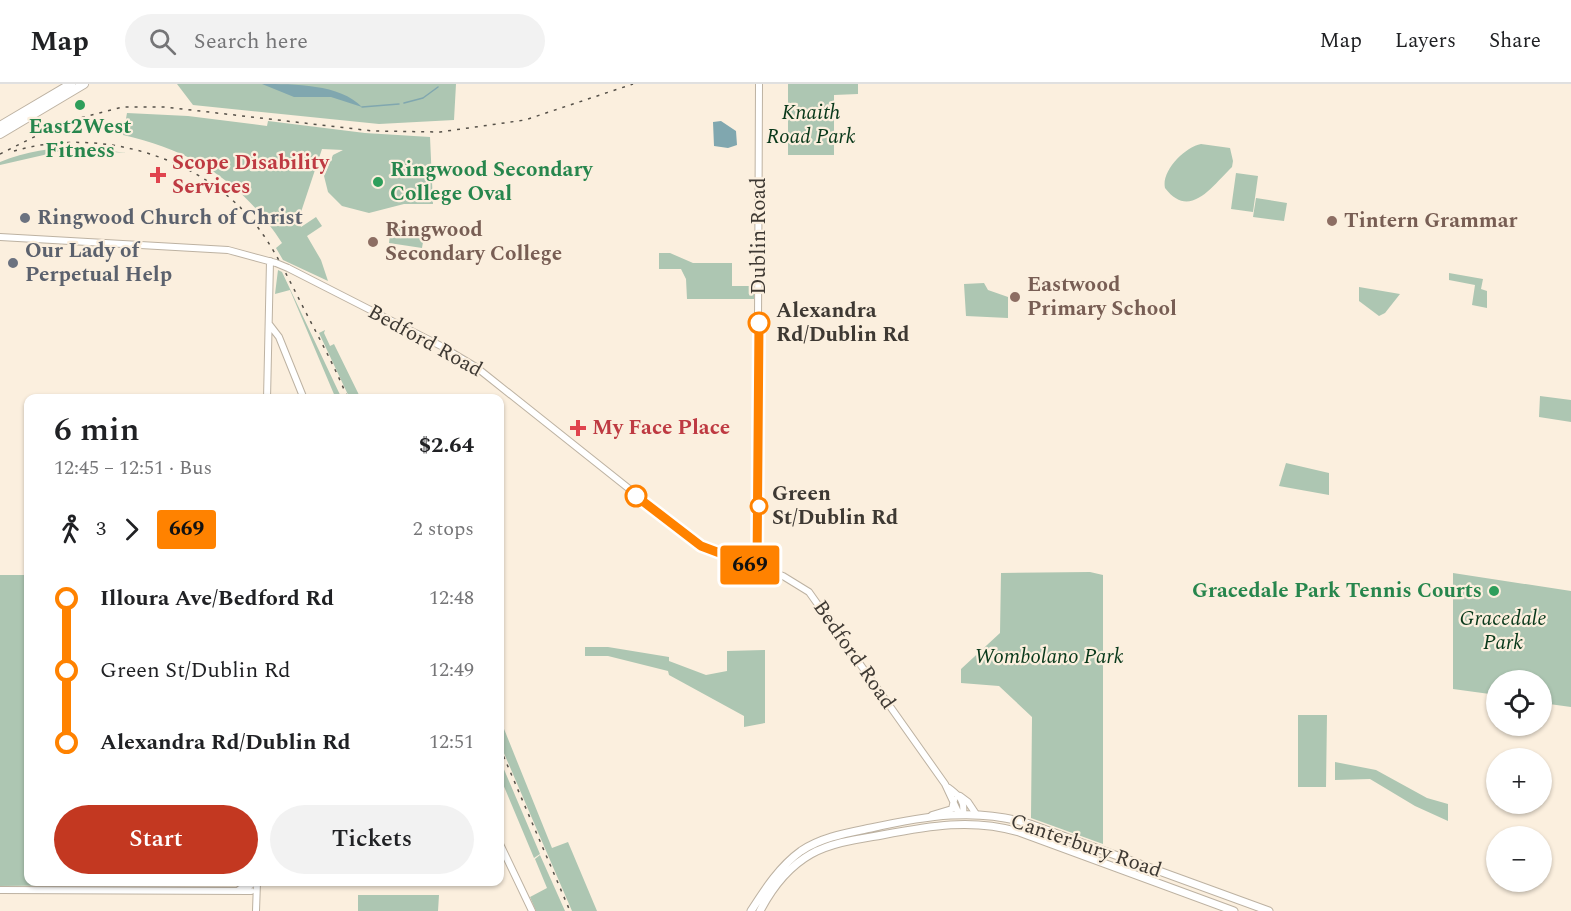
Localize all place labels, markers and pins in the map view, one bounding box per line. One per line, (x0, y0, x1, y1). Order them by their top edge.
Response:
marker: East2West Fitness (73, 98, 87, 112)
place label: East2West Fitness (29, 111, 131, 167)
place label: Scope Disability Services (172, 147, 330, 203)
place label: Ringwood Secondary College Oval (390, 154, 594, 210)
marker: Scope Disability Services (149, 166, 167, 184)
marker: Ringwood Secondary College Oval (371, 175, 385, 189)
place label: Ringwood Church of Christ (37, 202, 303, 234)
place label: Tintern Grammar (1344, 205, 1518, 237)
marker: Ringwood Church of Christ (18, 211, 32, 225)
place label: Ringwood Secondary College (385, 214, 562, 270)
marker: Tintern Grammar (1325, 214, 1339, 228)
place label: Our Lady of Perpetual Help (25, 235, 172, 291)
marker: Ringwood Secondary College (366, 235, 380, 249)
marker: Our Lady of Perpetual Help (6, 256, 20, 270)
place label: Eastwood Primary School (1027, 269, 1177, 325)
marker: Eastwood Primary School (1008, 290, 1022, 304)
place label: Alexandra Rd/Dublin Rd (776, 295, 910, 351)
marker: Alexandra Rd/Dublin Rd (748, 312, 770, 334)
place label: My Face Place (592, 412, 730, 444)
marker: My Face Place (569, 419, 587, 437)
place label: Green St/Dublin Rd (772, 478, 898, 534)
unlabelled marker (625, 485, 647, 507)
marker: Green St/Dublin Rd (750, 497, 768, 515)
place label: Gracedale Park Tennis Courts (1192, 575, 1482, 607)
marker: Gracedale Park Tennis Courts (1487, 584, 1501, 598)

